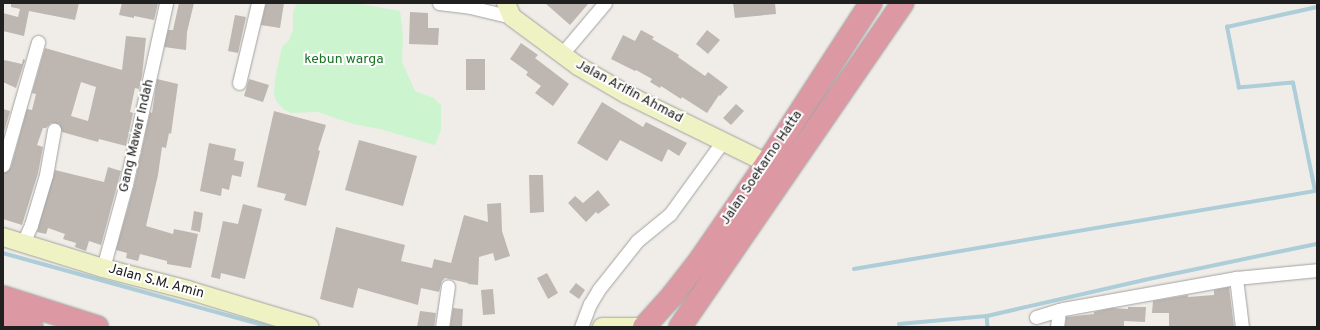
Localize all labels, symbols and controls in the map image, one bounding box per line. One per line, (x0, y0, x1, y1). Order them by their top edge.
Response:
park label: kebun warga (304, 52, 384, 68)
street label: Jalan Arifin Ahmad (572, 56, 686, 128)
street label: Gang Mawar Indah (116, 78, 158, 194)
street label: Jalan Soekarno Hatta (717, 108, 807, 228)
street label: Jalan S.M. Amin (106, 261, 206, 303)

